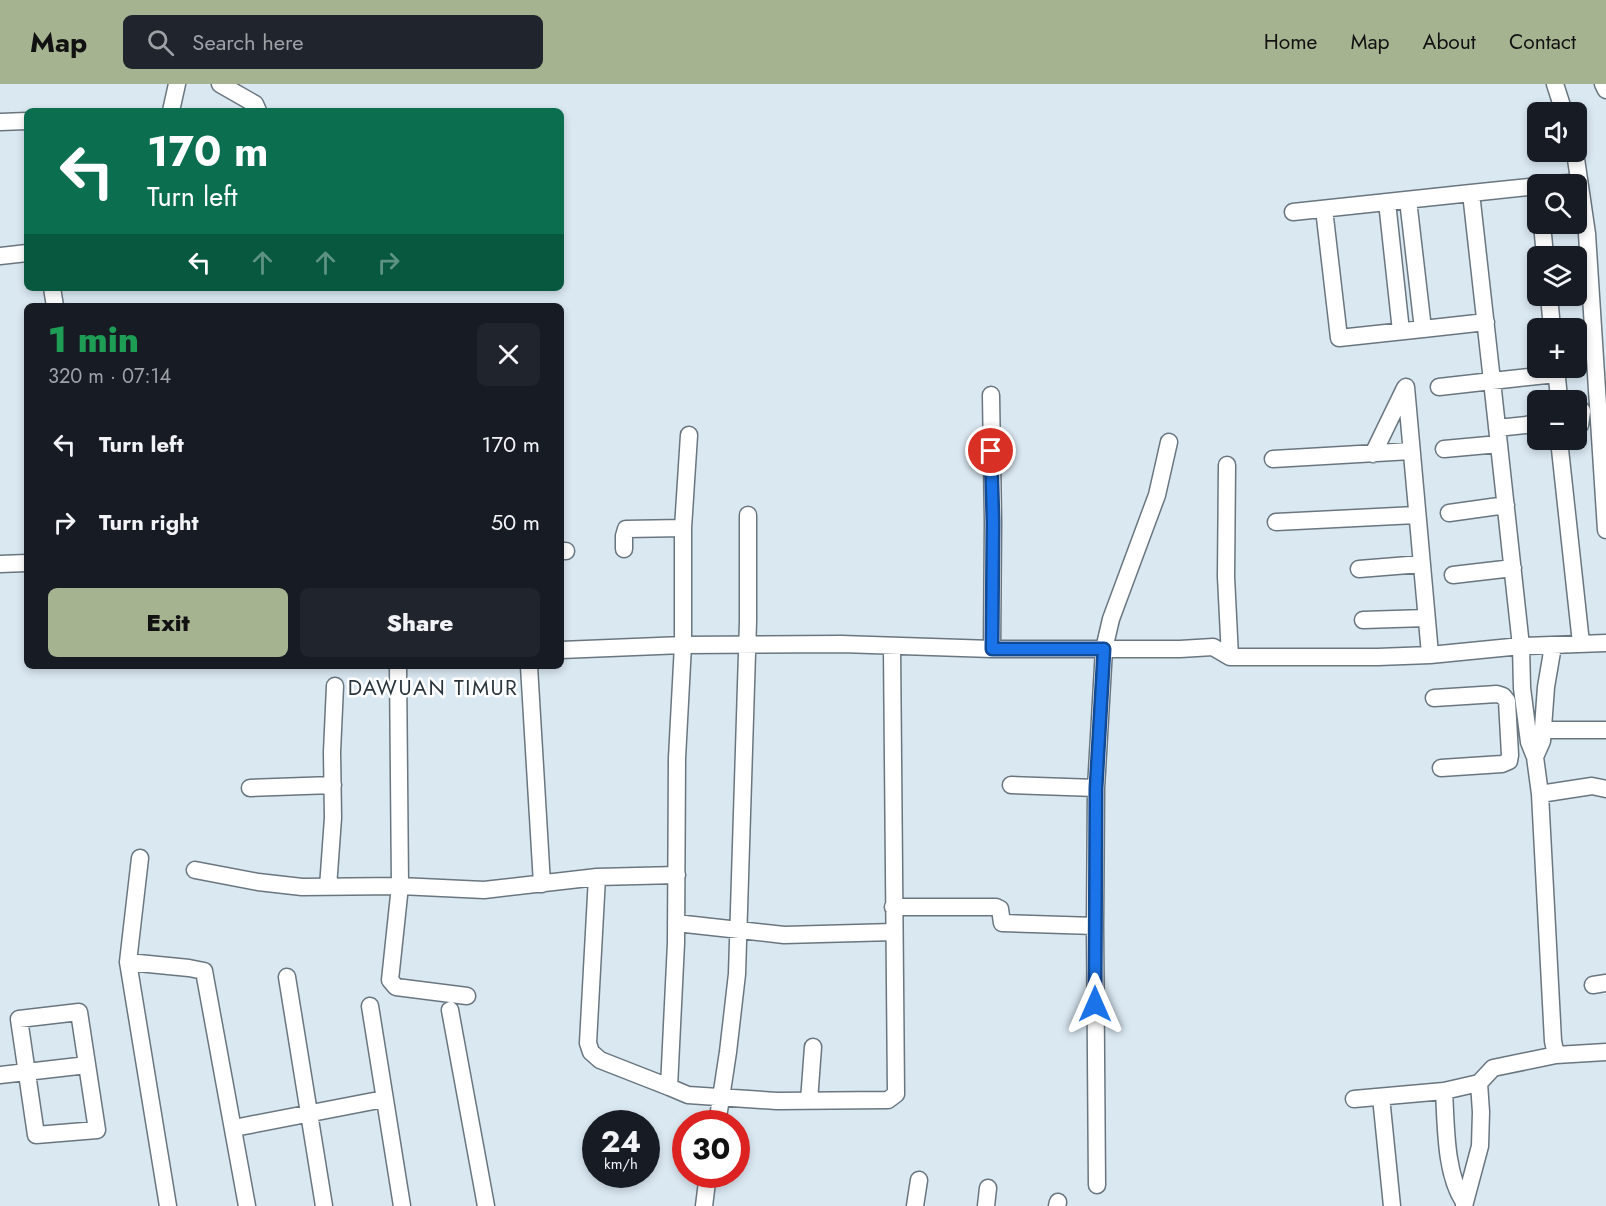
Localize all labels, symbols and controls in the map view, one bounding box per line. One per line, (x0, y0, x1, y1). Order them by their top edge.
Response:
search box (123, 15, 543, 69)
text: Map (30, 22, 87, 63)
icon: search (144, 26, 177, 59)
text: Search here (192, 26, 304, 58)
text: Home (1264, 27, 1317, 57)
text: Map (1350, 27, 1390, 57)
text: About (1423, 27, 1476, 57)
text: Contact (1509, 27, 1576, 57)
map controls (1527, 102, 1587, 450)
button: sound (1527, 102, 1587, 162)
text: 170 m (147, 121, 269, 182)
icon: left (48, 132, 126, 210)
button: search (1527, 174, 1587, 234)
text: Turn left (147, 177, 237, 216)
icon: left (183, 246, 216, 279)
icon: ahead (246, 246, 279, 279)
icon: ahead (309, 246, 342, 279)
icon: right (372, 246, 405, 279)
button: layers (1527, 246, 1587, 306)
text: 1 min (48, 313, 139, 365)
button: + (1527, 318, 1587, 378)
button: close (477, 323, 540, 386)
text: 320 m · 07:14 (48, 362, 171, 391)
button: − (1527, 390, 1587, 450)
pin (965, 425, 1016, 476)
icon: left (48, 428, 81, 461)
text: Turn left (99, 428, 184, 460)
text: 170 m (482, 428, 540, 460)
icon: arrive (974, 434, 1007, 467)
icon: right (48, 506, 81, 539)
text: Turn right (99, 506, 199, 538)
text: 50 m (491, 506, 540, 538)
button: Exit (48, 588, 288, 657)
button: Share (300, 588, 540, 657)
district label: DAWUAN TIMUR (348, 673, 518, 703)
position arrow (1063, 972, 1127, 1036)
speed limit sign: 30 (672, 1110, 750, 1188)
text: 24 (601, 1120, 641, 1163)
text: km/h (604, 1153, 638, 1175)

